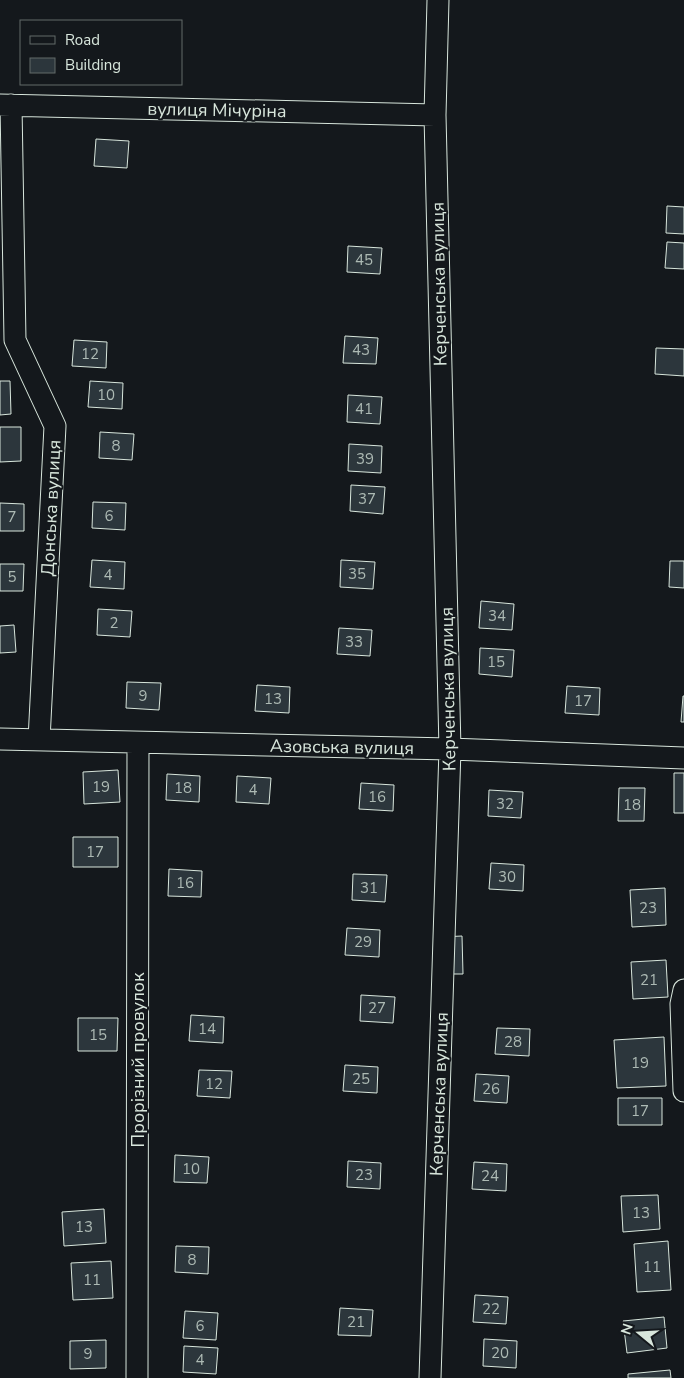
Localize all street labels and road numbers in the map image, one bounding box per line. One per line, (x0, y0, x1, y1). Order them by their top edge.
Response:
street label: вулиця Мічуріна (147, 97, 287, 123)
street label: Керченська вулиця (426, 202, 452, 366)
street label: Донська вулиця (35, 439, 67, 577)
street label: Керченська вулиця (435, 607, 461, 771)
street label: Азовська вулиця (270, 734, 414, 760)
street label: Прорізний провулок (126, 972, 150, 1147)
street label: Керченська вулиця (424, 1012, 454, 1176)

